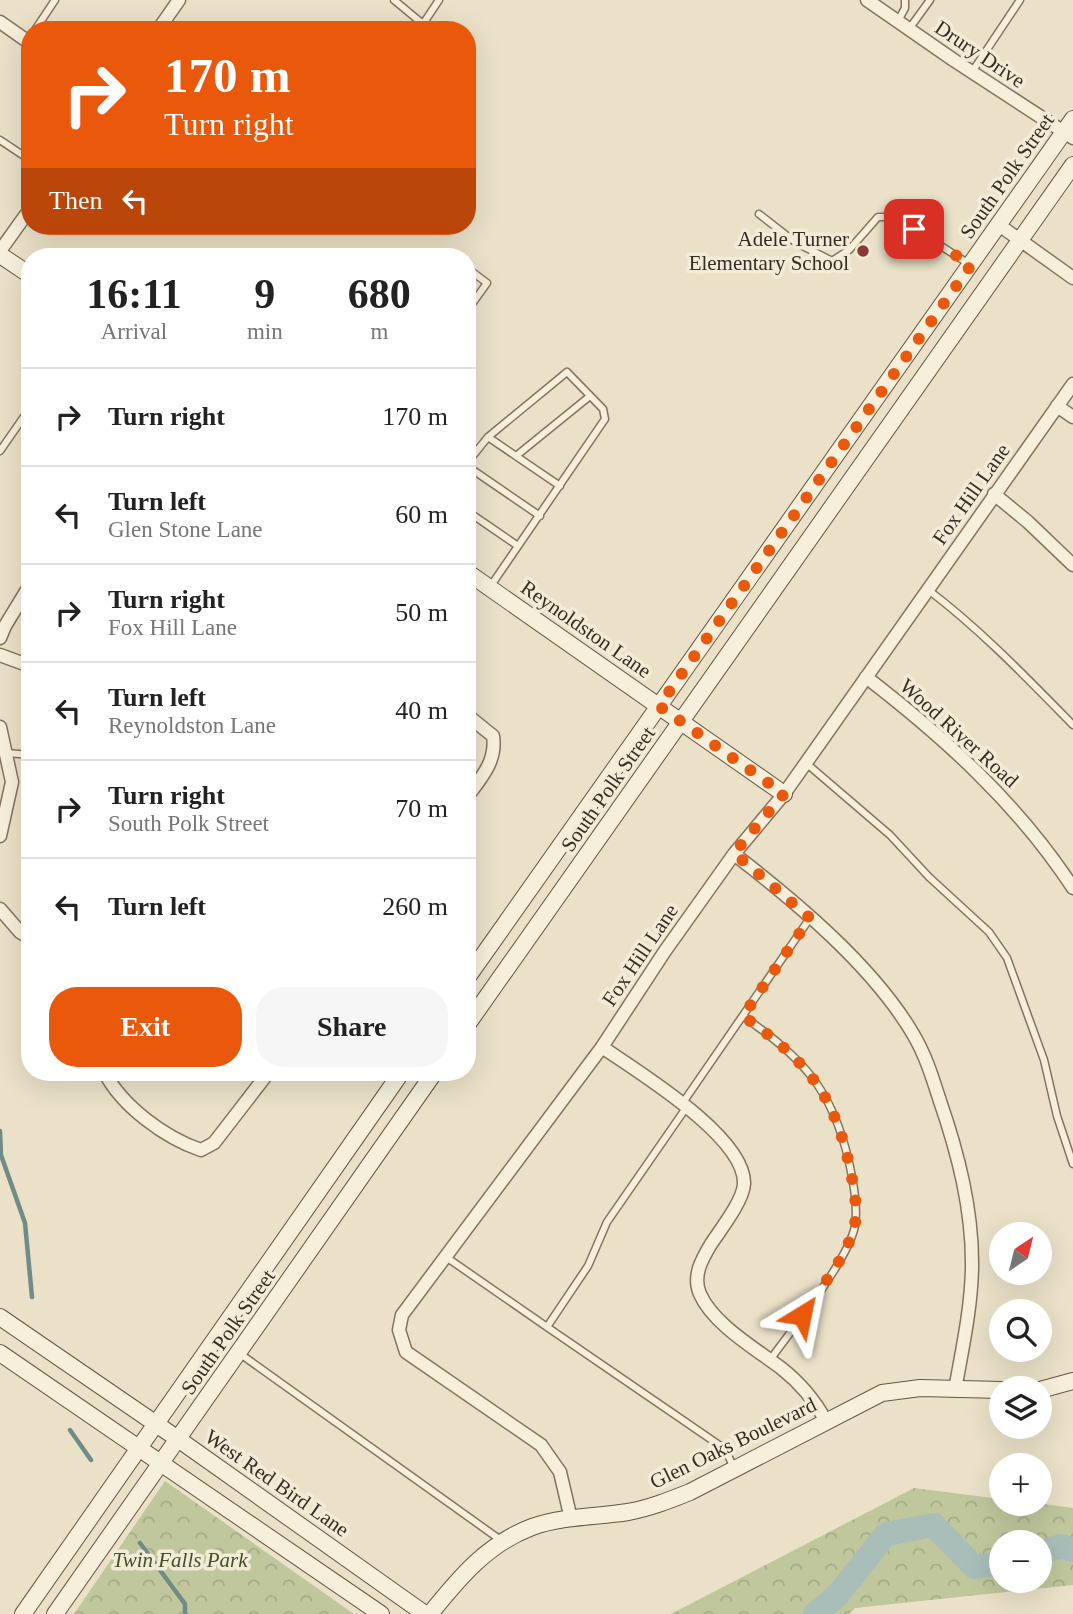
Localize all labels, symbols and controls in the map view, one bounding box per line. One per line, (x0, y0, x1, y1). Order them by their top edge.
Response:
street label: Drury Drive (931, 15, 1029, 93)
text: 170 m (164, 48, 291, 103)
icon: right (49, 49, 140, 140)
text: Turn right (164, 106, 294, 142)
street label: South Polk Street (955, 109, 1059, 243)
icon: left (116, 182, 154, 220)
text: Then (49, 186, 102, 215)
pin (884, 199, 944, 259)
icon: arrive (895, 210, 933, 248)
place label: Adele Turner Elementary School (689, 227, 849, 275)
marker: Adele Turner Elementary School (855, 243, 871, 259)
text: 16:11 (86, 271, 182, 317)
text: 9 (254, 271, 275, 317)
text: 680 (348, 271, 411, 317)
text: Arrival (101, 319, 167, 344)
text: min (247, 319, 283, 344)
text: m (370, 319, 388, 344)
icon: right (49, 398, 87, 436)
text: Turn right (108, 402, 225, 431)
text: 170 m (382, 402, 448, 431)
street label: Fox Hill Lane (927, 439, 1015, 549)
text: Turn left (108, 487, 206, 516)
icon: left (49, 496, 87, 534)
text: 60 m (395, 500, 448, 529)
text: Glen Stone Lane (108, 517, 263, 542)
street label: Reynoldston Lane (516, 575, 656, 683)
text: Turn right (108, 585, 225, 614)
icon: right (49, 594, 87, 632)
text: 50 m (395, 598, 448, 627)
text: Fox Hill Lane (108, 615, 237, 640)
street label: Wood River Road (895, 674, 1024, 793)
text: Turn left (108, 683, 206, 712)
icon: left (49, 692, 87, 730)
text: 40 m (395, 696, 448, 725)
text: Reynoldston Lane (108, 713, 276, 738)
street label: South Polk Street (556, 722, 660, 856)
text: Turn right (108, 781, 225, 810)
icon: right (49, 790, 87, 828)
text: 70 m (395, 794, 448, 823)
text: South Polk Street (108, 811, 269, 836)
icon: left (49, 888, 87, 926)
text: Turn left (108, 892, 206, 921)
text: 260 m (382, 892, 448, 921)
street label: Fox Hill Lane (597, 899, 683, 1011)
button: Exit (49, 987, 242, 1067)
button: Share (256, 987, 448, 1067)
north arrow (989, 1222, 1052, 1284)
map controls (989, 1222, 1052, 1593)
street label: South Polk Street (176, 1265, 280, 1399)
position arrow (765, 1278, 839, 1352)
button: search (989, 1299, 1052, 1362)
button: layers (989, 1376, 1052, 1439)
street label: Glen Oaks Boulevard (646, 1392, 820, 1494)
street label: West Red Bird Lane (200, 1424, 354, 1542)
button: + (989, 1453, 1052, 1516)
button: − (989, 1530, 1052, 1593)
park label: Twin Falls Park (113, 1548, 248, 1572)

